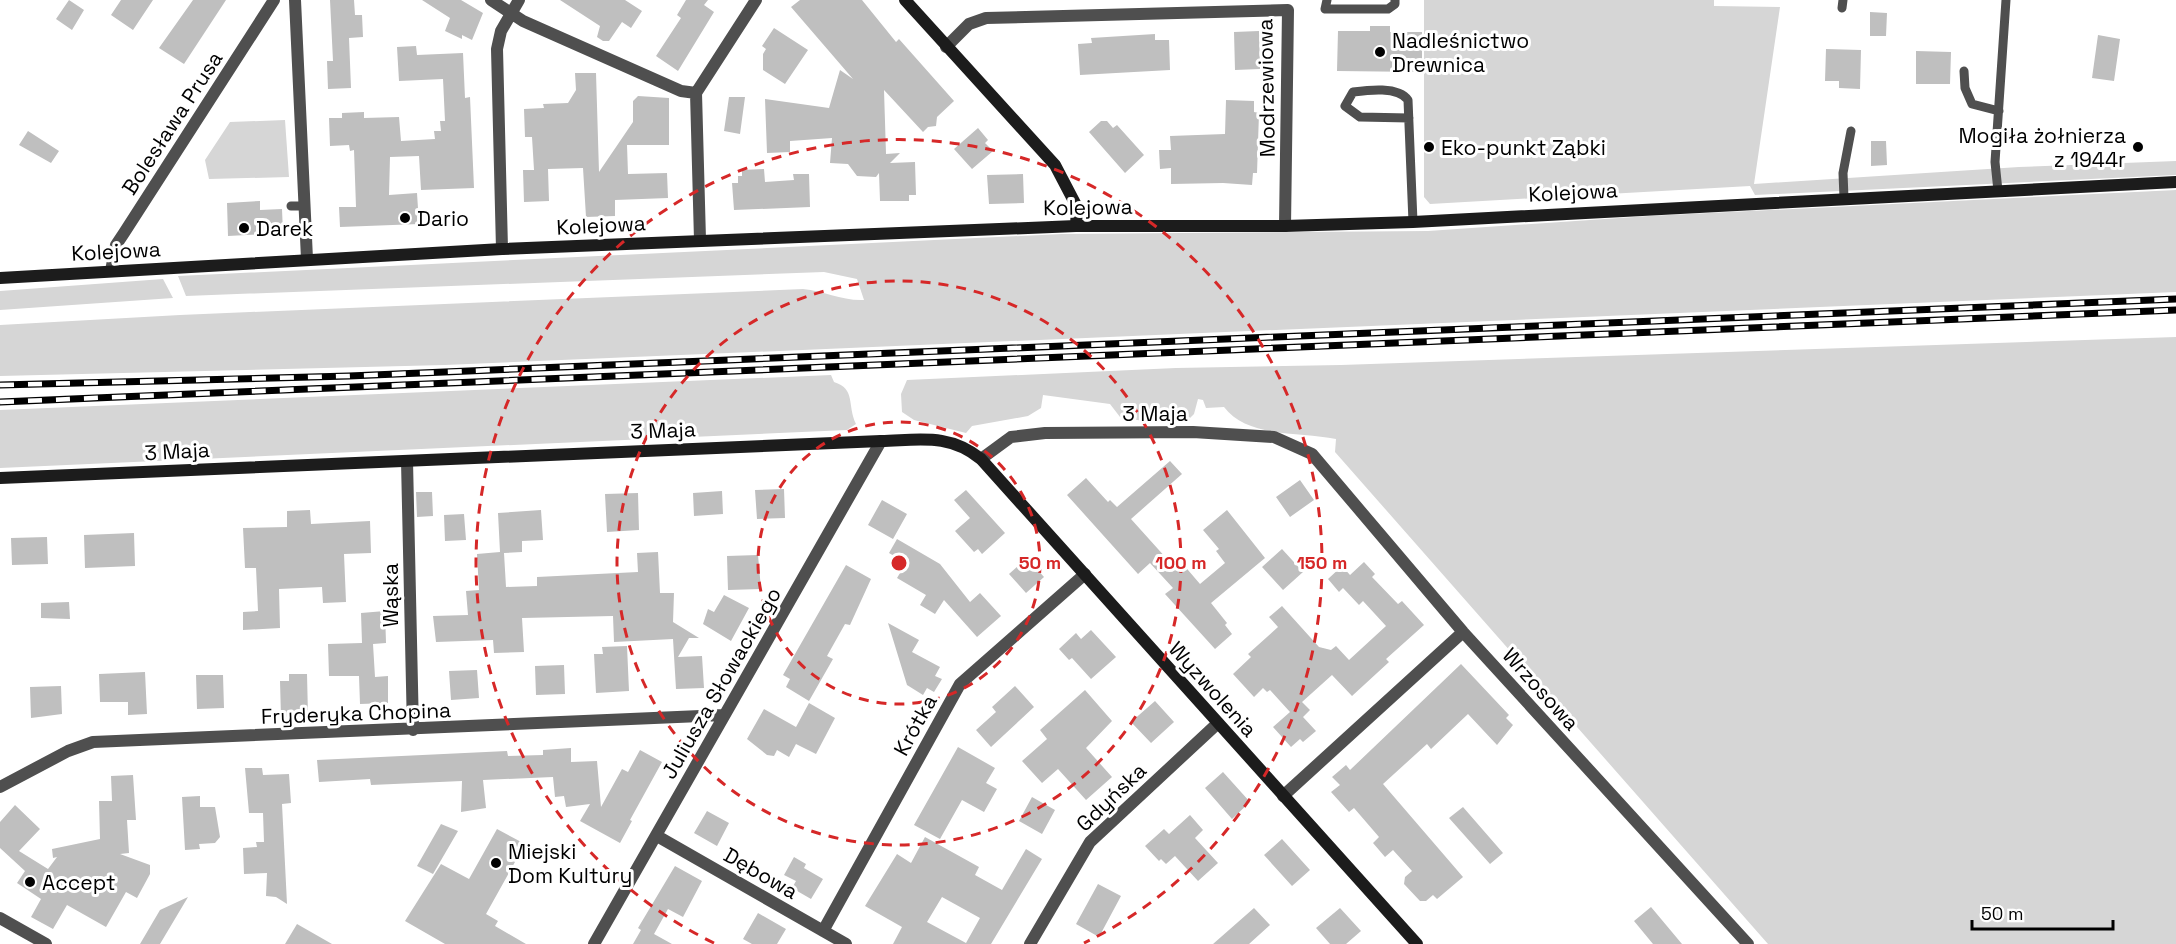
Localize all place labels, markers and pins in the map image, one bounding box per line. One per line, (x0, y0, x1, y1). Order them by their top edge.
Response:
place label: Nadleśnictwo Drewnica (1392, 27, 1529, 78)
marker: Nadleśnictwo Drewnica (1373, 45, 1387, 59)
place label: Mogiła żołnierza z 1944r (1958, 122, 2126, 173)
place label: Eko-punkt Ząbki (1441, 134, 1606, 161)
marker: Eko-punkt Ząbki (1422, 140, 1436, 154)
marker: Mogiła żołnierza z 1944r (2131, 140, 2145, 154)
place label: Dario (417, 205, 469, 232)
marker: Dario (398, 211, 412, 225)
place label: Darek (256, 215, 313, 242)
marker: Darek (237, 221, 251, 235)
centre of rings (889, 553, 909, 573)
place label: Miejski Dom Kultury (508, 838, 632, 889)
marker: Miejski Dom Kultury (489, 856, 503, 870)
place label: Accept (42, 869, 116, 896)
marker: Accept (23, 875, 37, 889)

